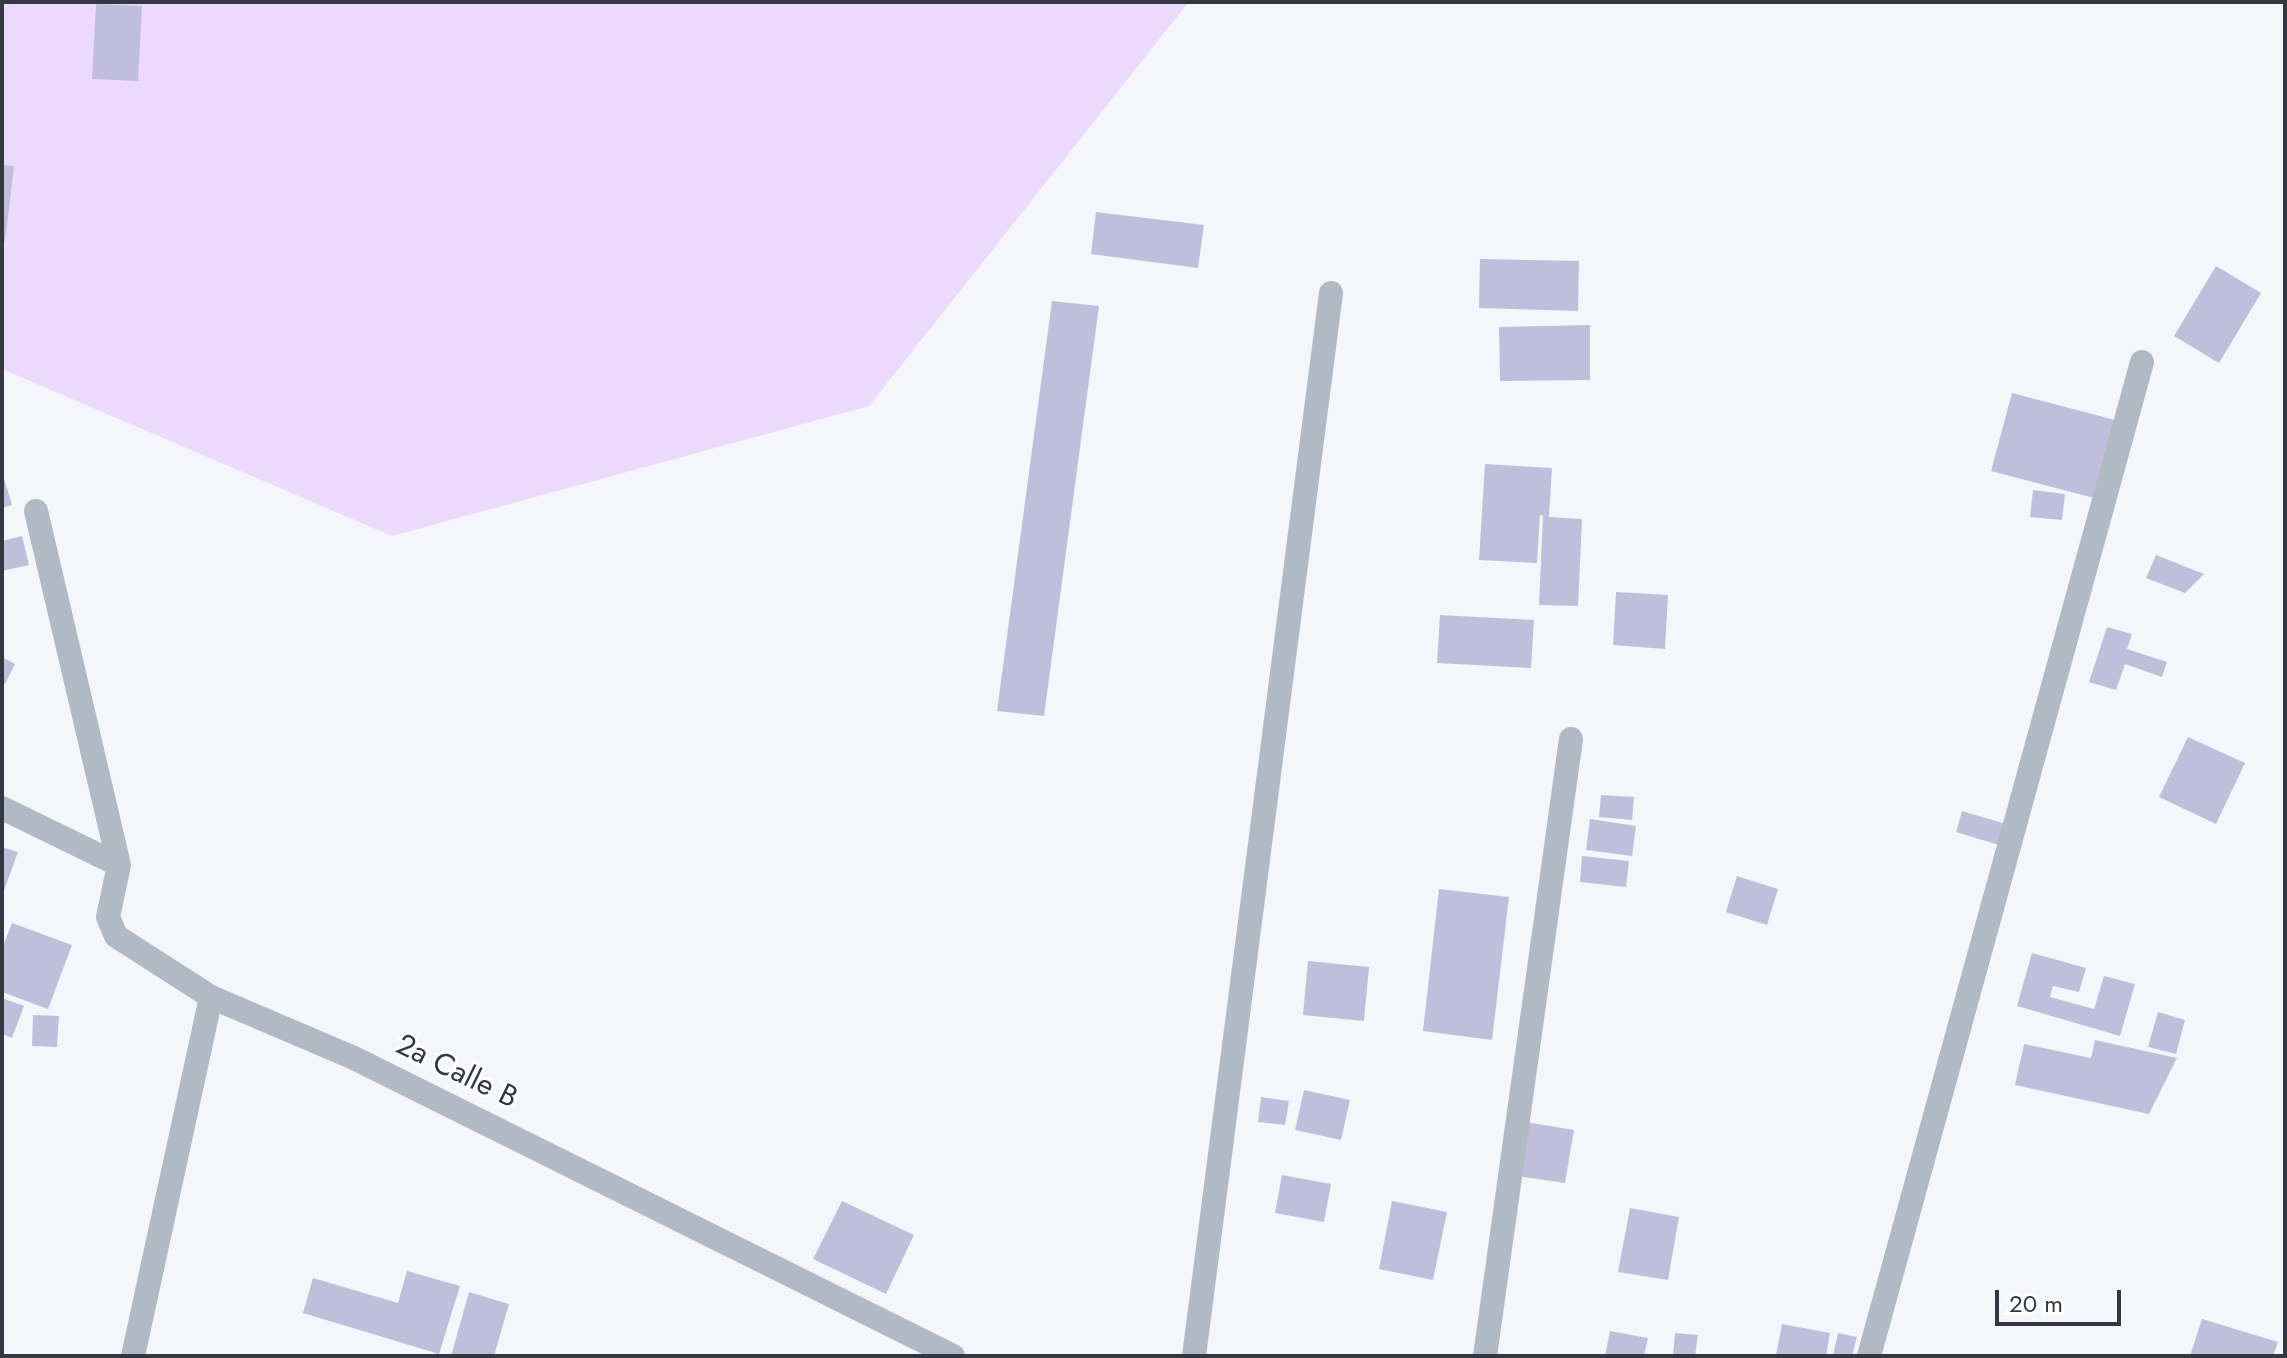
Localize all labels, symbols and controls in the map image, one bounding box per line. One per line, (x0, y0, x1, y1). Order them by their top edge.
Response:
street label: 2a Calle B (389, 1028, 523, 1118)
scale bar (1999, 1274, 2125, 1324)
text: 20 m (2009, 1286, 2063, 1321)

